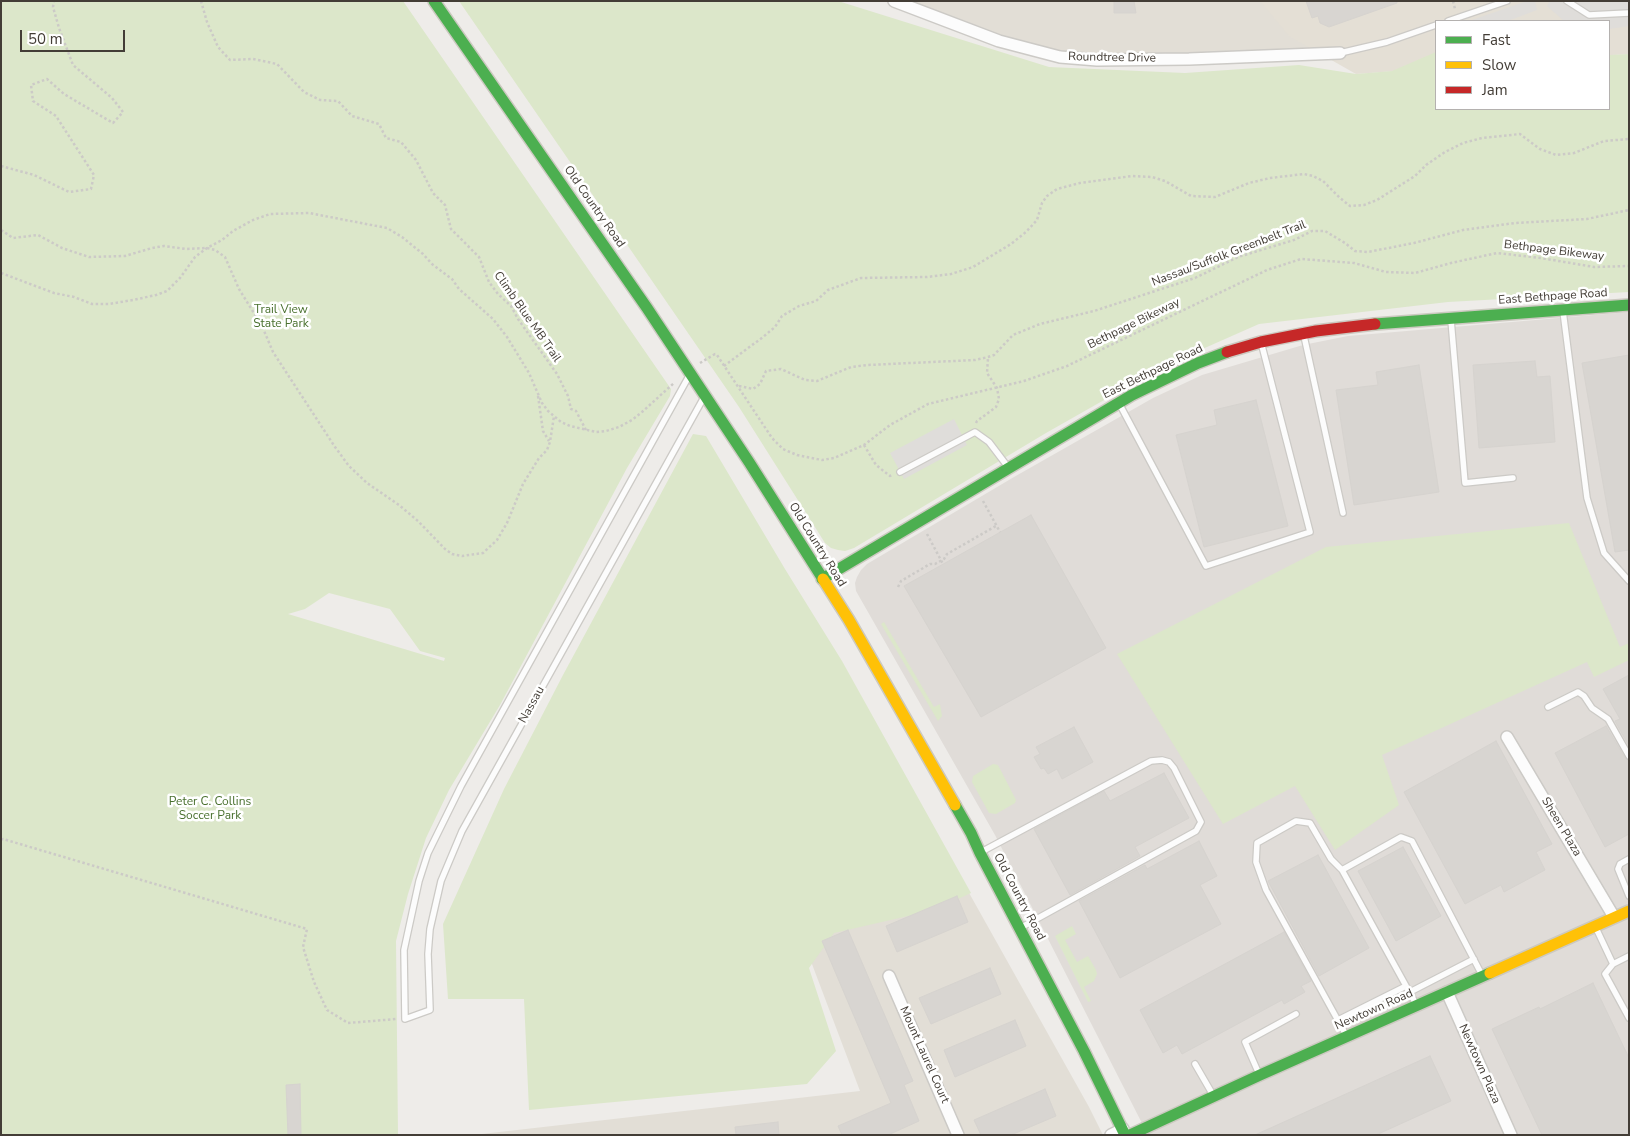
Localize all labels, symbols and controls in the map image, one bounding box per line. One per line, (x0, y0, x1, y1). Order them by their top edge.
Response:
scale bar (22, 20, 128, 52)
legend (1435, 20, 1610, 110)
text: 50 m (28, 29, 63, 49)
text: Fast (1482, 30, 1510, 50)
street label: Roundtree Drive (1068, 50, 1156, 66)
text: Slow (1482, 55, 1516, 75)
text: Jam (1482, 80, 1508, 100)
street label: Old Country Road (560, 163, 628, 251)
street label: Nassau/Suffolk Greenbelt Trail (1150, 218, 1308, 290)
street label: Bethpage Bikeway (1503, 238, 1605, 264)
street label: Climb Blue MB Trail (490, 269, 564, 365)
street label: East Bethpage Road (1498, 286, 1608, 308)
street label: Bethpage Bikeway (1086, 295, 1182, 353)
park label: Trail View State Park (253, 303, 309, 331)
street label: East Bethpage Road (1101, 342, 1205, 402)
street label: Old Country Road (785, 500, 849, 590)
street label: Nassau (516, 684, 548, 726)
park label: Peter C. Collins Soccer Park (169, 795, 251, 823)
street label: Sheen Plaza (1538, 795, 1584, 859)
street label: Old Country Road (990, 851, 1048, 943)
street label: Newtown Road (1333, 986, 1415, 1034)
street label: Mount Laurel Court (896, 1004, 952, 1106)
street label: Newtown Plaza (1455, 1022, 1503, 1106)

